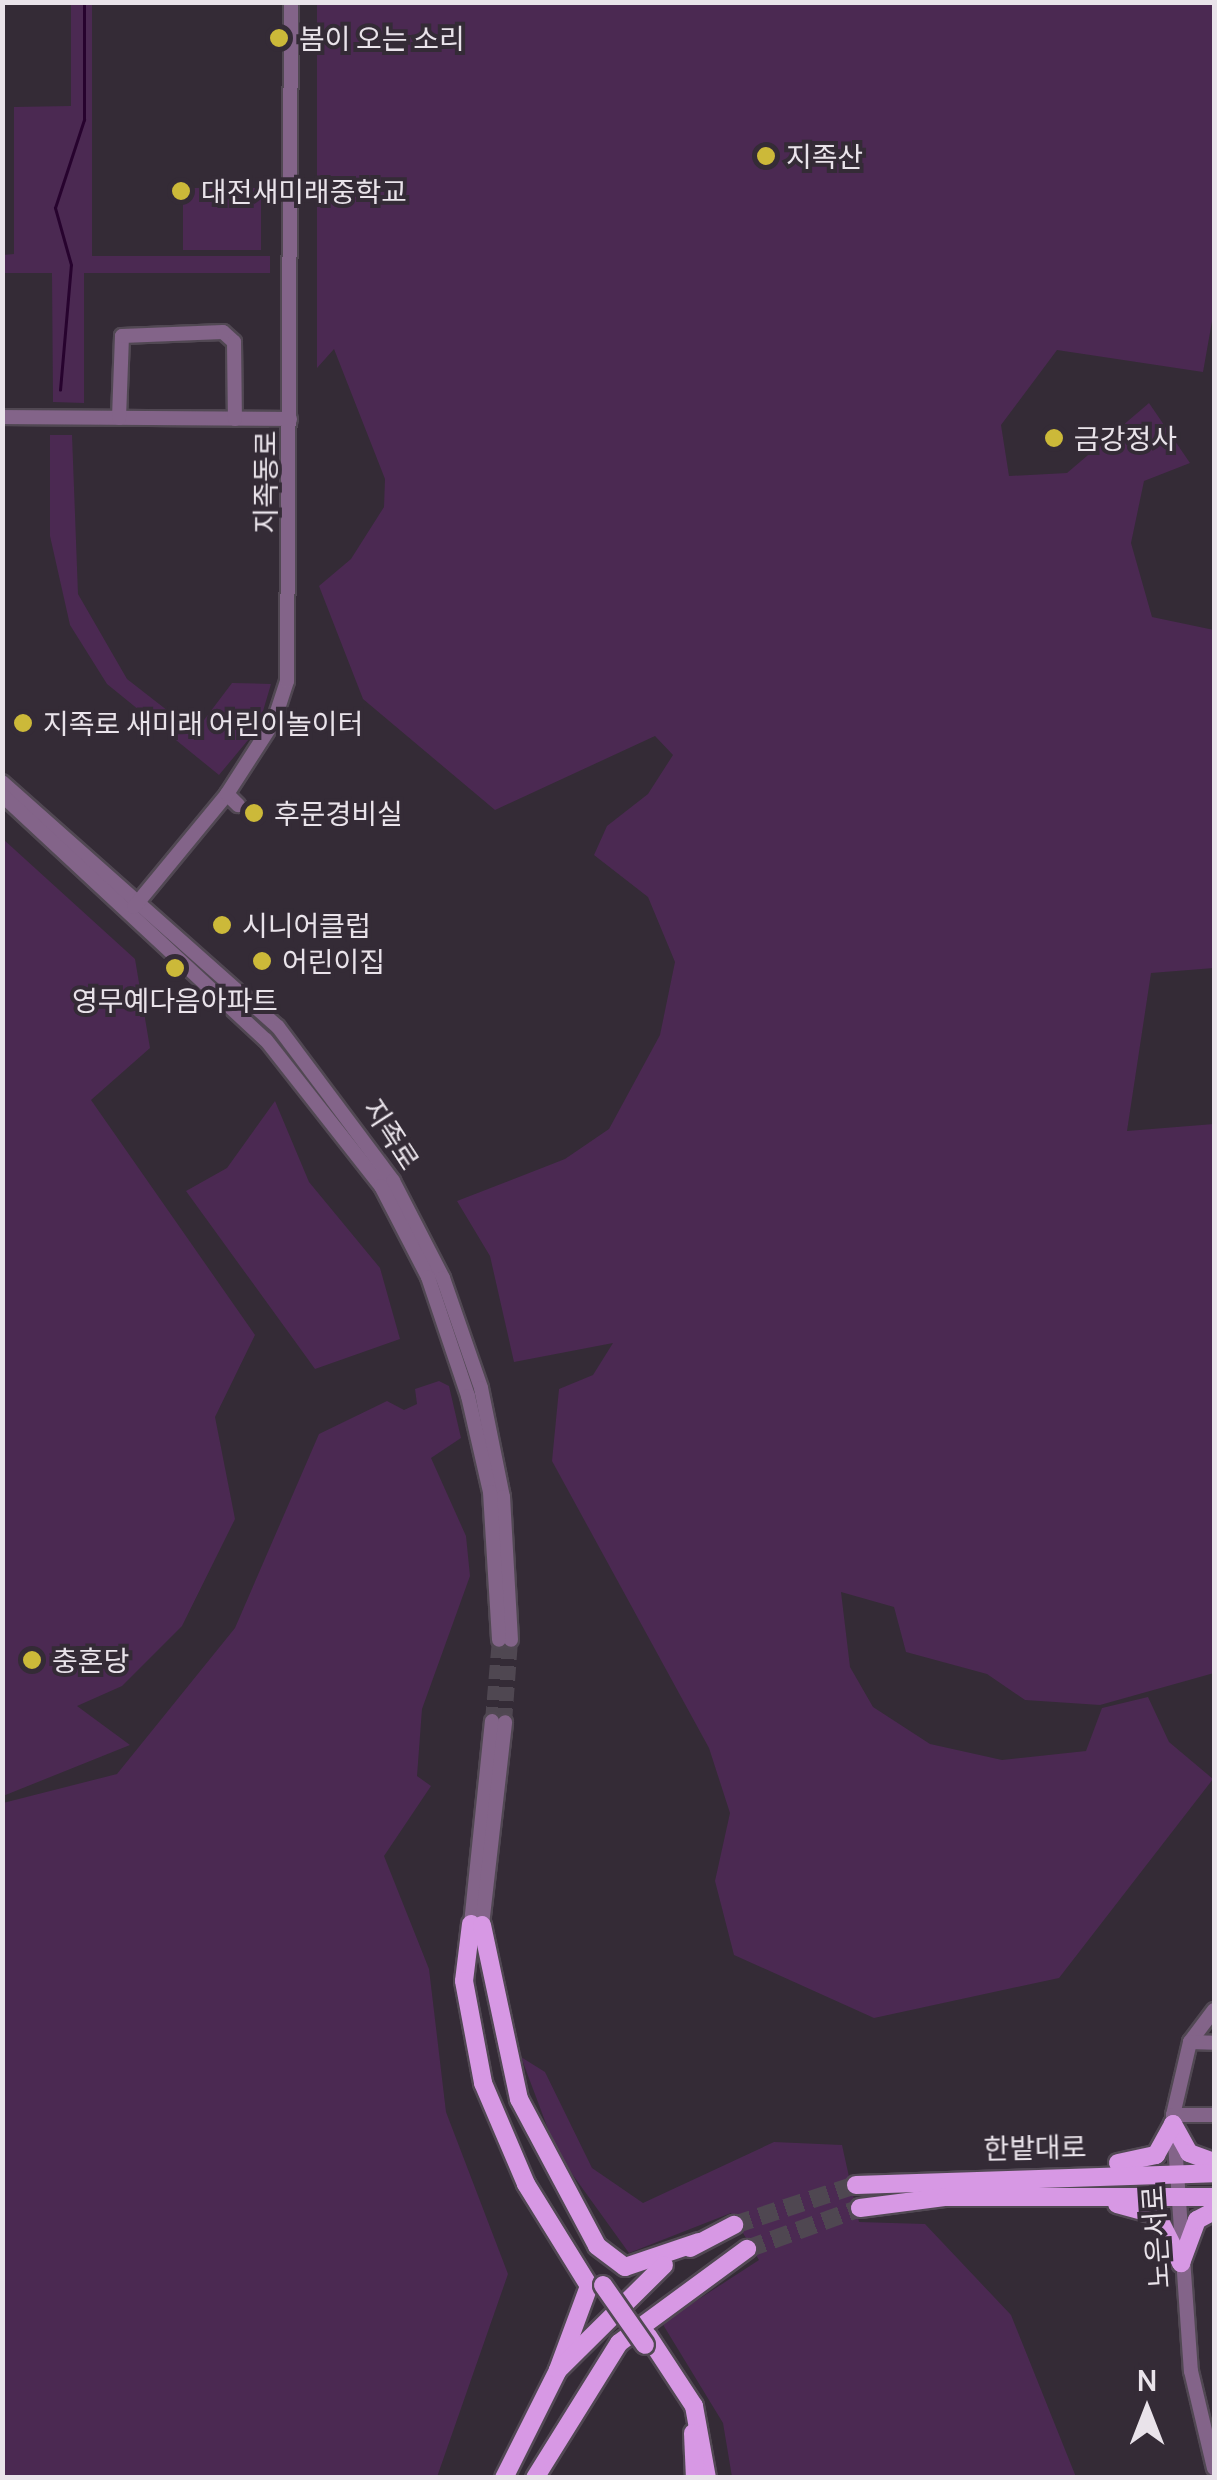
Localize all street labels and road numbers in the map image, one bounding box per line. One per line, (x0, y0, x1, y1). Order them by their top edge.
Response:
street label: 지족동로 (248, 430, 282, 534)
street label: 지족로 (357, 1092, 427, 1176)
street label: 한밭대로 (983, 2129, 1087, 2165)
street label: 노은서로 (1135, 2184, 1175, 2290)

